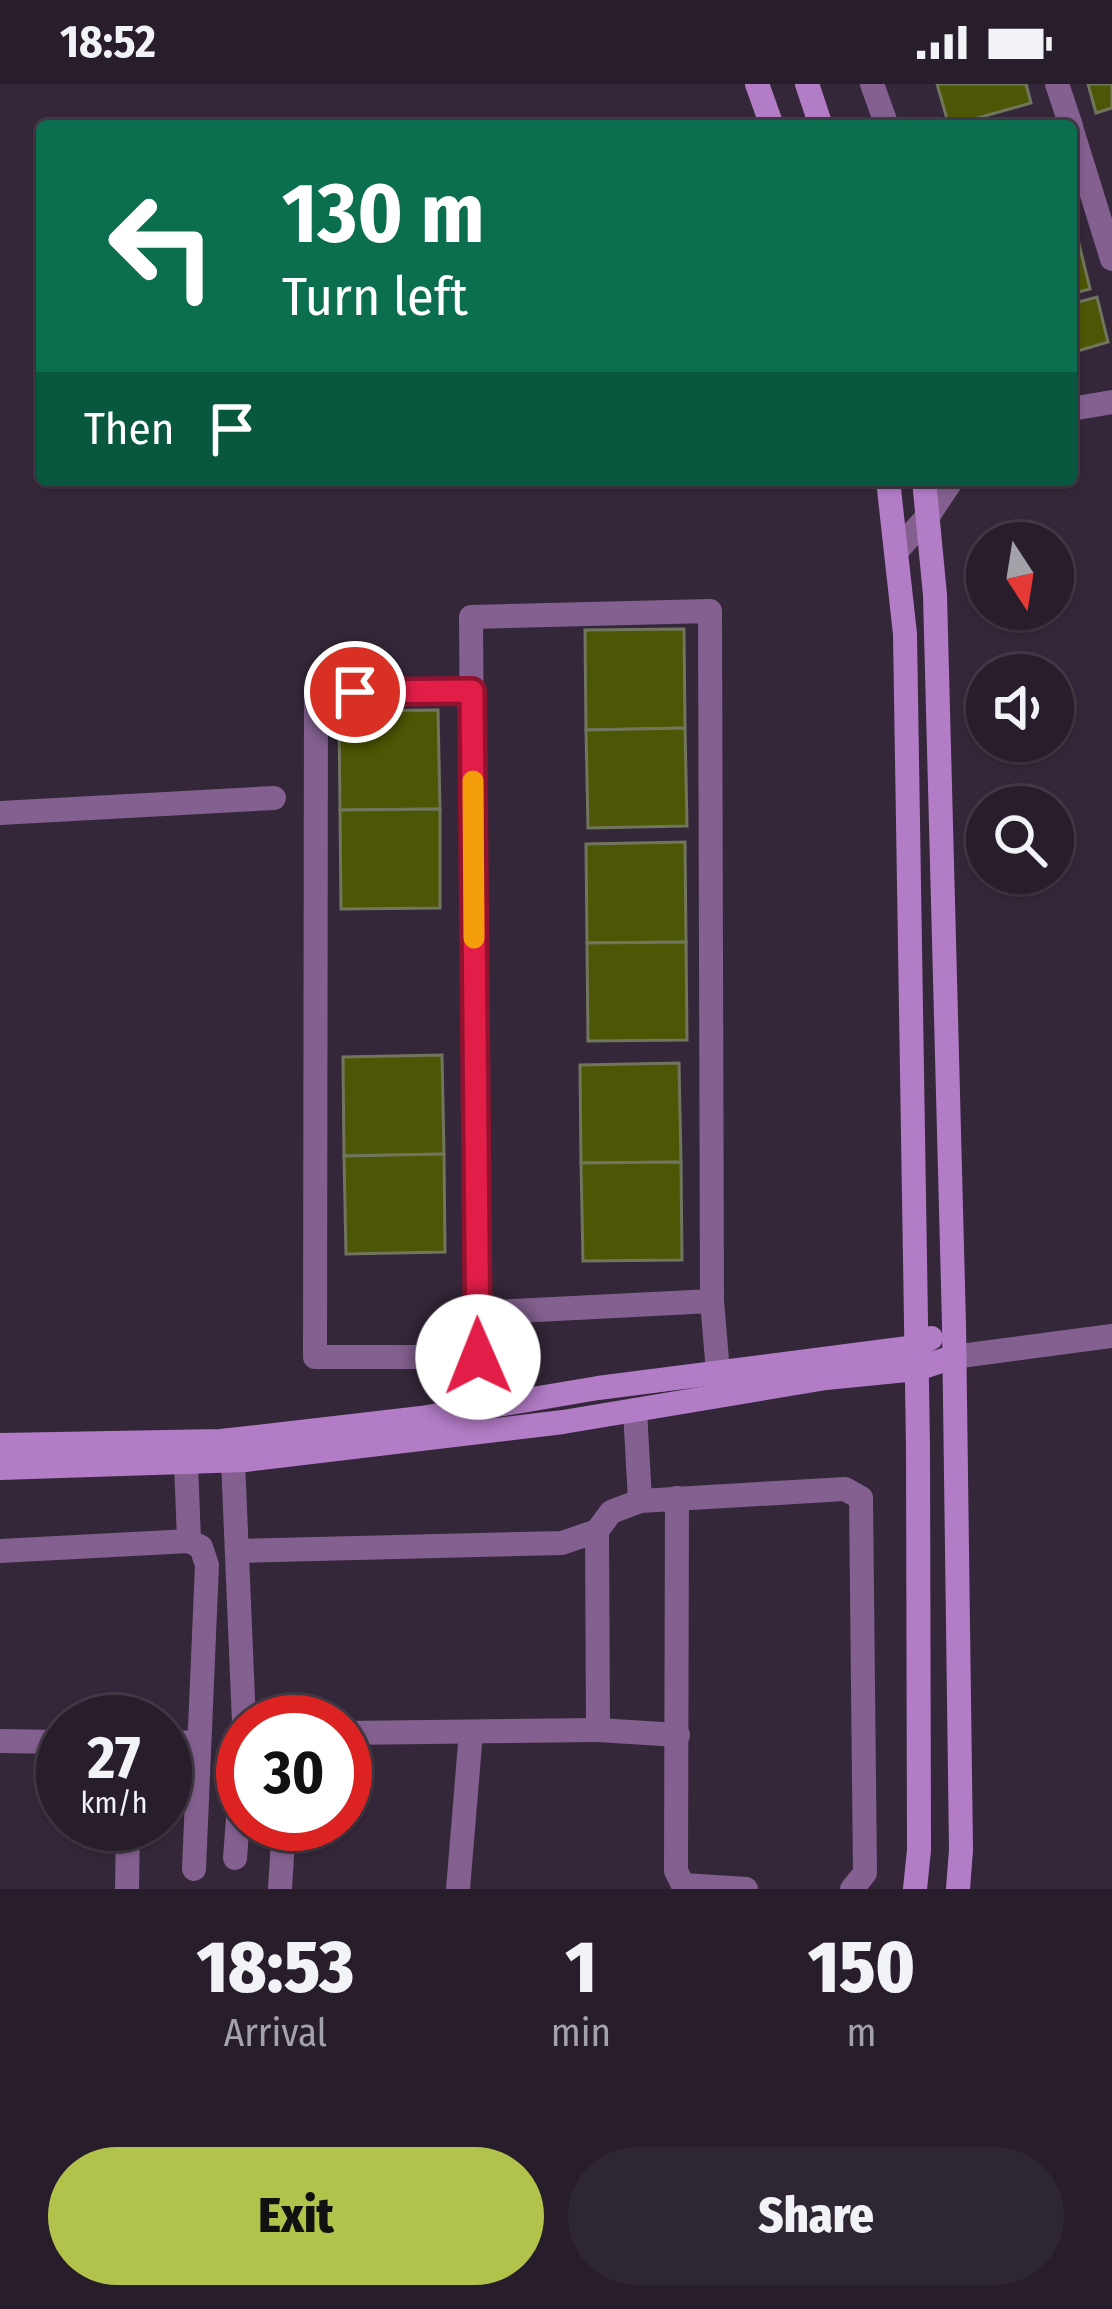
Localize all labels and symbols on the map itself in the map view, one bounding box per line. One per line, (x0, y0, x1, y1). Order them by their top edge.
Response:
north arrow (966, 522, 1074, 630)
pin (304, 641, 406, 743)
position arrow (415, 1294, 541, 1420)
speed limit sign: 30 (216, 1695, 372, 1851)

